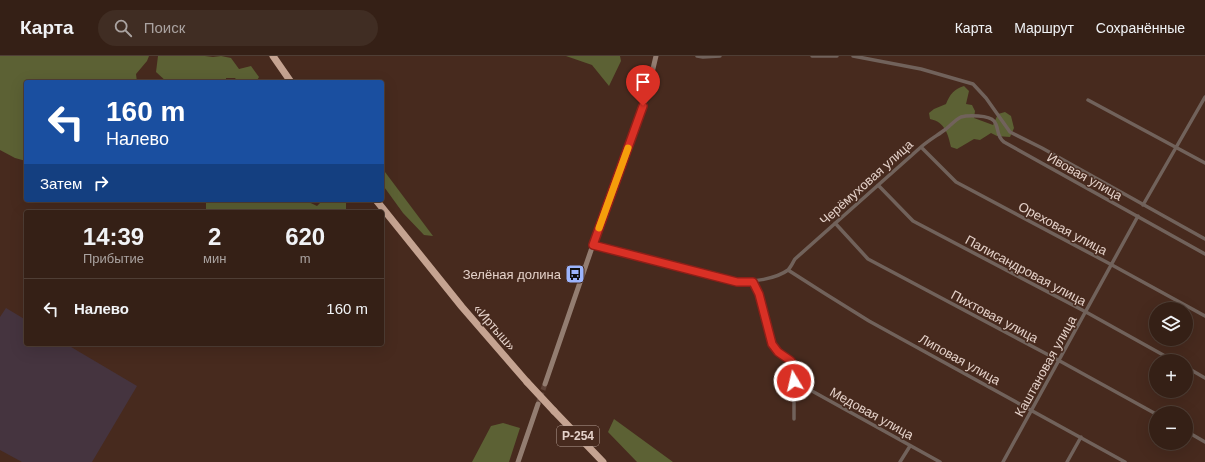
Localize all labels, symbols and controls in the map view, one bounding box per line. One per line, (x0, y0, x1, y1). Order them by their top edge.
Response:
search box (98, 10, 378, 46)
text: Карта (20, 17, 74, 38)
icon: search (112, 17, 134, 39)
text: Поиск (144, 19, 185, 36)
text: Карта (955, 20, 992, 36)
text: Маршрут (1014, 20, 1074, 36)
text: Сохранённые (1096, 20, 1185, 36)
pin (626, 65, 660, 106)
icon: arrive (632, 71, 654, 93)
icon: left (40, 96, 92, 148)
text: 160 m (106, 96, 185, 127)
text: Налево (106, 129, 169, 149)
street label: Черёмуховая улица (817, 136, 916, 228)
street label: Ивовая улица (1045, 150, 1126, 204)
icon: right (90, 172, 112, 194)
text: Затем (40, 175, 82, 192)
street label: Ореховая улица (1016, 199, 1110, 258)
text: 14:39 (83, 223, 144, 250)
text: 2 (208, 223, 221, 250)
text: 620 (285, 223, 325, 250)
street label: Палисандровая улица (963, 232, 1089, 309)
text: Прибытие (83, 251, 144, 266)
text: мин (203, 251, 226, 266)
text: m (300, 251, 311, 266)
bus stop icon: Зелёная долина (564, 263, 586, 285)
place label: Зелёная долина (463, 267, 562, 282)
street label: Пихтовая улица (949, 287, 1042, 346)
icon: left (40, 298, 62, 320)
text: Налево (74, 300, 129, 317)
text: 160 m (326, 300, 368, 317)
street label: «Иртыш» (470, 301, 519, 354)
map controls (1149, 302, 1193, 450)
button: layers (1149, 302, 1193, 346)
street label: Каштановая улица (1011, 312, 1080, 419)
street label: Липовая улица (917, 331, 1004, 388)
button: + (1149, 354, 1193, 398)
position arrow (773, 360, 815, 402)
street label: Медовая улица (827, 384, 917, 443)
button: − (1149, 406, 1193, 450)
road number: Р-254 (557, 426, 599, 446)

